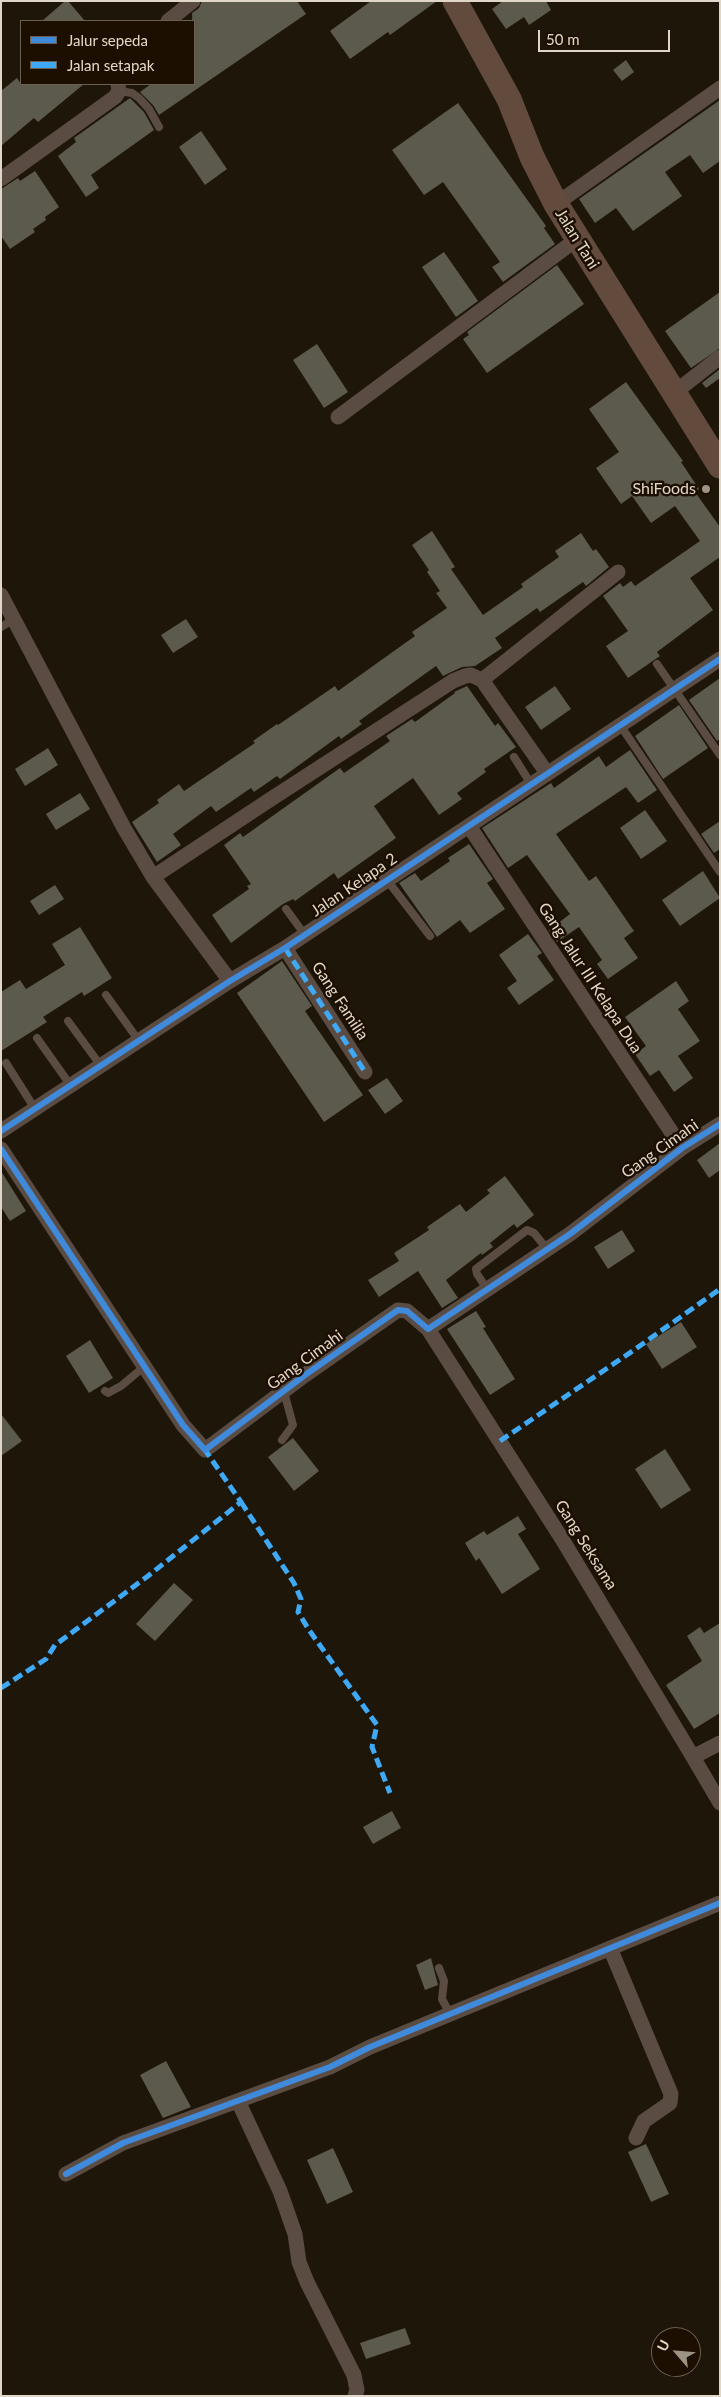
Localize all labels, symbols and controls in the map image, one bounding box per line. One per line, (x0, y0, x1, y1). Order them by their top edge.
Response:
legend (20, 20, 195, 85)
scale bar (541, 20, 674, 52)
text: 50 m (546, 30, 580, 48)
text: Jalur sepeda (67, 31, 148, 49)
text: Jalan setapak (67, 56, 154, 74)
street label: Jalan Tani (551, 205, 603, 273)
place label: ShiFoods (632, 479, 696, 499)
marker: ShiFoods (700, 483, 712, 495)
street label: Jalan Kelapa 2 (307, 849, 401, 921)
street label: Gang Jalur III Kelapa Dua (534, 899, 646, 1057)
street label: Gang Familia (308, 958, 372, 1044)
street label: Gang Cimahi (618, 1116, 702, 1182)
street label: Gang Cimahi (263, 1326, 347, 1394)
street label: Gang Seksama (551, 1497, 621, 1593)
north arrow (651, 2327, 701, 2377)
text: U (653, 2337, 673, 2354)

